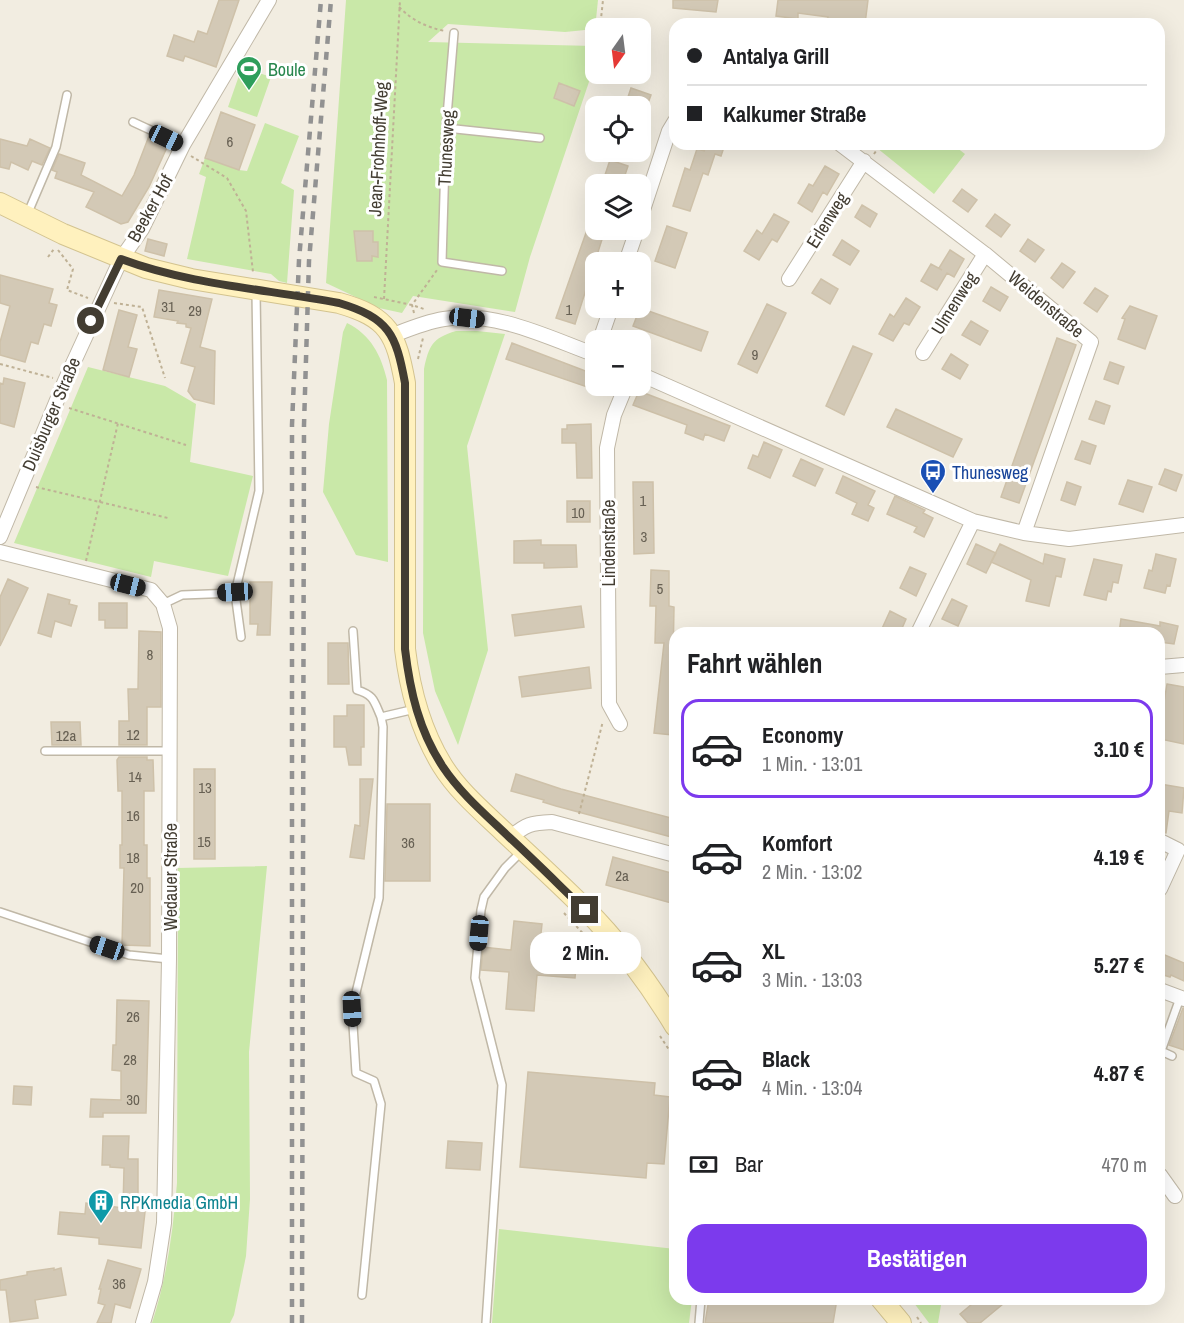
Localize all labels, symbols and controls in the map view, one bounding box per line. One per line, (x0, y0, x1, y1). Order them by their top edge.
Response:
north arrow (585, 18, 651, 84)
map controls (585, 18, 651, 396)
text: Antalya Grill (723, 41, 829, 71)
sports icon: Boule (234, 54, 264, 92)
place label: Boule (268, 57, 306, 82)
street label: Jean-Frohnhoff-Weg (362, 80, 394, 217)
button: locate (585, 96, 651, 162)
text: Kalkumer Straße (723, 99, 866, 129)
street label: Thunesweg (432, 108, 461, 187)
car (146, 122, 186, 154)
house number: 6 (227, 131, 234, 152)
street label: Beeker Hof (121, 169, 179, 246)
button: layers (585, 174, 651, 240)
street label: Erlenweg (800, 187, 854, 253)
button: + (585, 252, 651, 318)
street label: Weidenstraße (1003, 265, 1089, 343)
street label: Ulmenweg (925, 266, 983, 339)
house number: 31 (161, 296, 175, 317)
house number: 1 (566, 299, 573, 320)
house number: 29 (188, 300, 202, 321)
route start (77, 307, 104, 334)
car (448, 307, 486, 329)
button: − (585, 330, 651, 396)
house number: 9 (752, 344, 759, 365)
street label: Duisburger Straße (16, 353, 86, 475)
bus stop icon: Thunesweg (918, 457, 948, 495)
place label: Thunesweg (952, 460, 1029, 485)
house number: 1 (640, 490, 647, 511)
street label: Lindenstraße (596, 500, 621, 586)
house number: 10 (571, 502, 585, 523)
house number: 3 (641, 526, 648, 547)
car (108, 572, 148, 598)
house number: 5 (657, 578, 664, 599)
car (217, 582, 253, 602)
house number: 8 (147, 644, 154, 665)
text: Fahrt wählen (687, 645, 823, 681)
text: Economy (762, 720, 843, 750)
icon: car (690, 722, 744, 776)
house number: 12 (126, 724, 140, 745)
house number: 12a (56, 725, 76, 746)
text: 3.10 € (1094, 734, 1144, 764)
text: 1 Min. · 13:01 (762, 750, 862, 777)
house number: 14 (128, 766, 142, 787)
house number: 13 (198, 777, 212, 798)
house number: 16 (126, 805, 140, 826)
street label: Wedauer Straße (158, 823, 183, 931)
text: Komfort (762, 828, 832, 858)
icon: car (690, 830, 744, 884)
house number: 15 (197, 831, 211, 852)
house number: 36 (401, 832, 415, 853)
text: 4.19 € (1094, 842, 1144, 872)
house number: 18 (126, 847, 140, 868)
text: 2 Min. · 13:02 (762, 858, 862, 885)
house number: 2a (615, 865, 629, 886)
house number: 20 (130, 877, 144, 898)
route end (571, 896, 598, 923)
car (468, 914, 490, 952)
callout: 2 Min. (530, 931, 640, 973)
car (87, 934, 127, 962)
text: XL (762, 936, 785, 966)
icon: car (690, 938, 744, 992)
text: 2 Min. (562, 939, 609, 966)
text: 5.27 € (1094, 950, 1144, 980)
text: 3 Min. · 13:03 (762, 966, 862, 993)
car (342, 991, 362, 1027)
house number: 26 (126, 1006, 140, 1027)
text: Black (762, 1044, 810, 1074)
icon: car (690, 1046, 744, 1100)
house number: 28 (123, 1049, 137, 1070)
text: 4.87 € (1094, 1058, 1144, 1088)
text: 4 Min. · 13:04 (762, 1074, 862, 1101)
house number: 30 (126, 1089, 140, 1110)
icon: cash (687, 1148, 720, 1181)
text: Bar (735, 1149, 763, 1179)
text: 470 m (1101, 1151, 1147, 1178)
building icon: RPKmedia GmbH (86, 1187, 116, 1225)
place label: RPKmedia GmbH (120, 1190, 238, 1215)
button: Bestätigen (687, 1224, 1147, 1293)
house number: 36 (112, 1273, 126, 1294)

